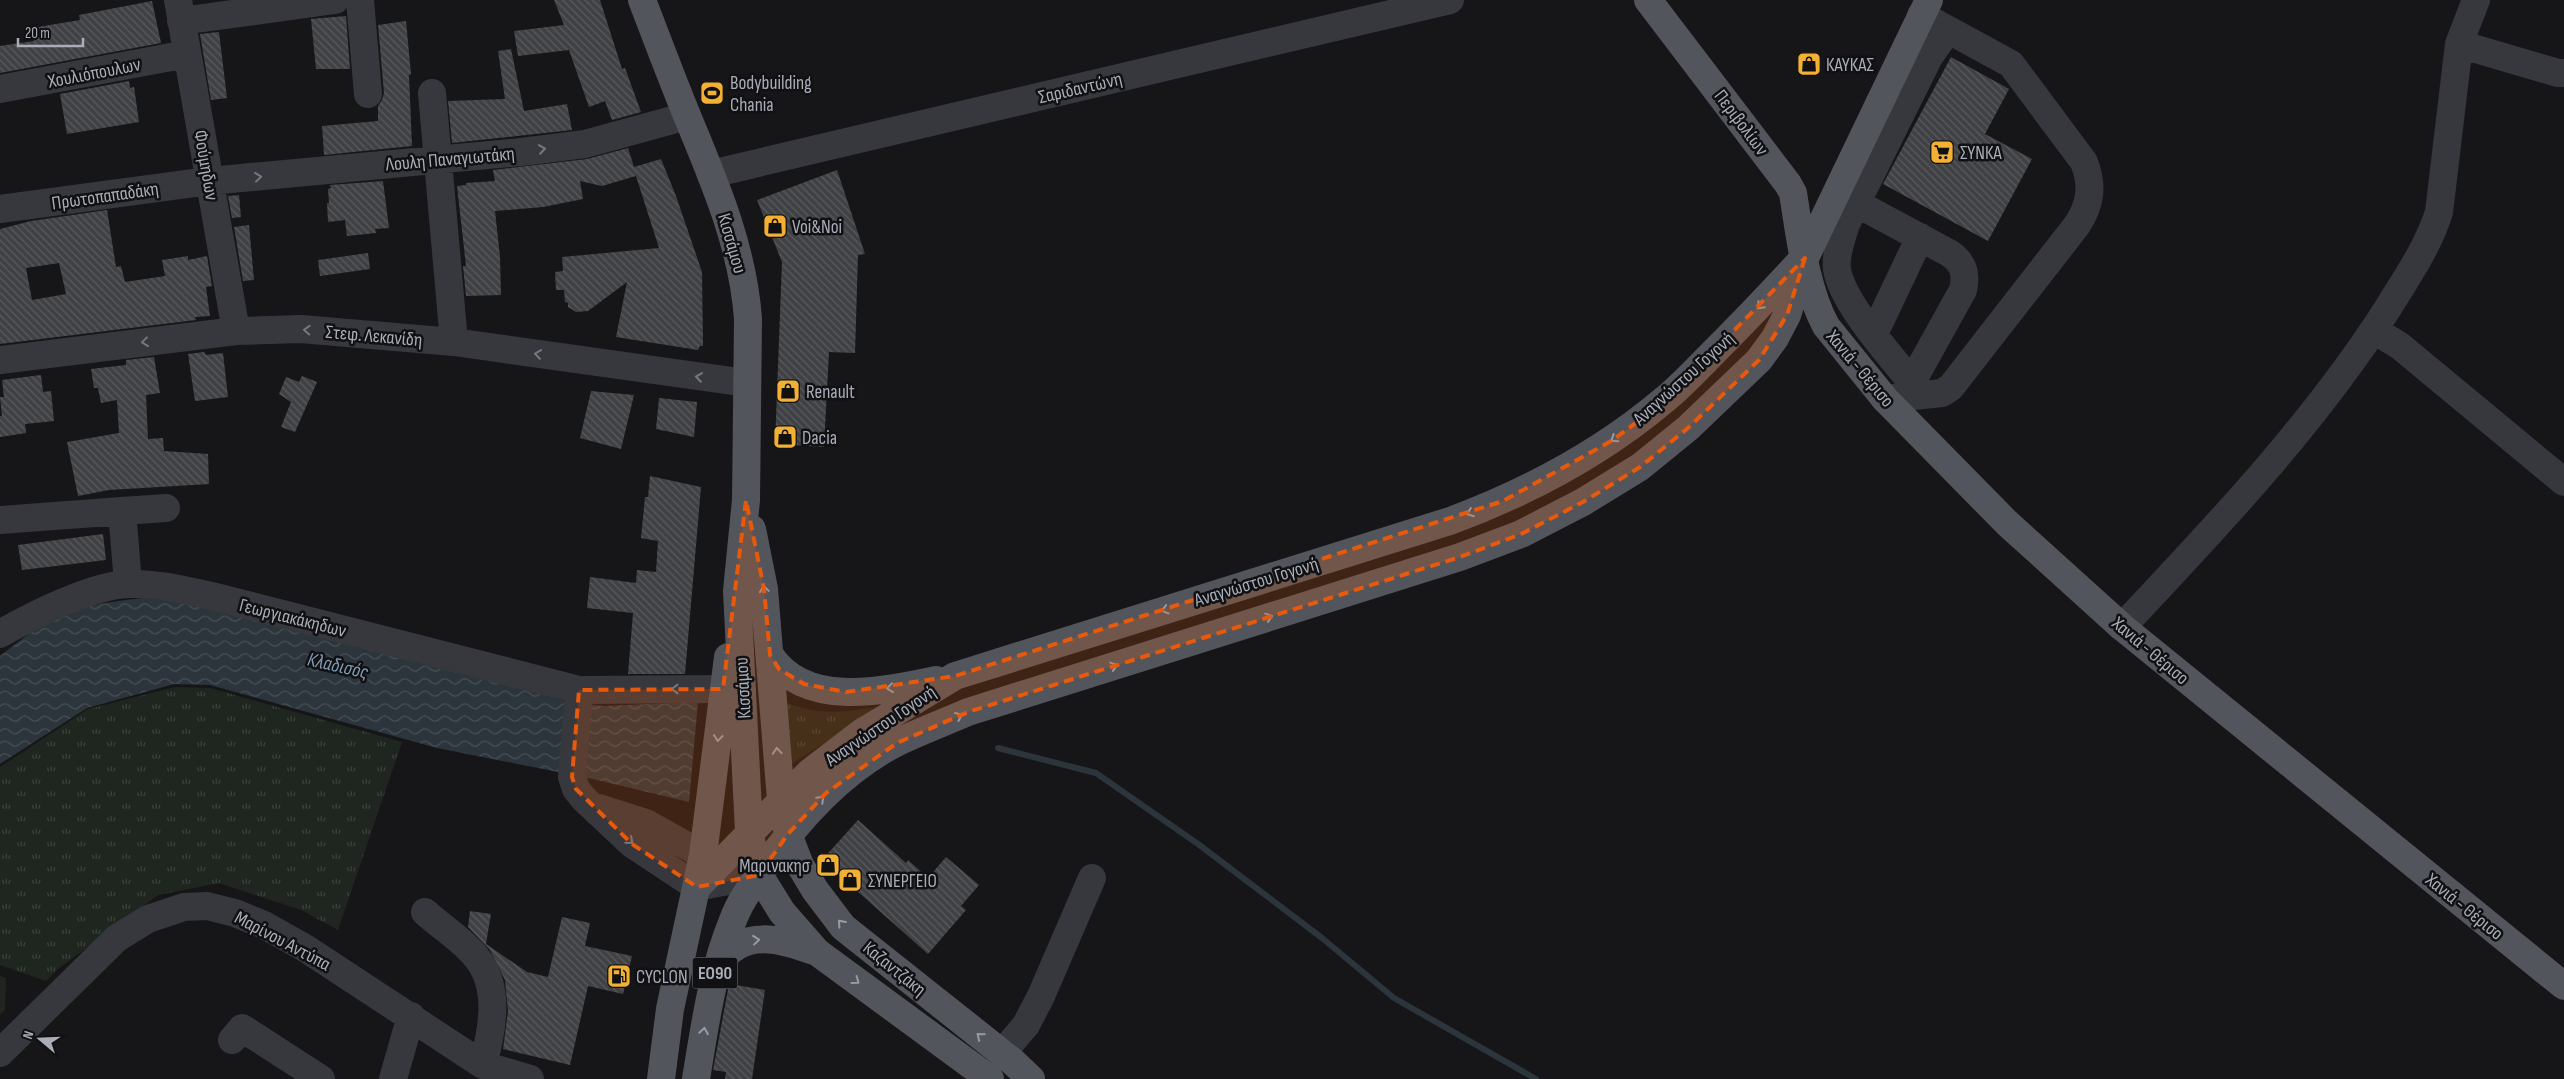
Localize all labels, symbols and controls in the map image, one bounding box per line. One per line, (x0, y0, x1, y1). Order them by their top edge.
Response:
scale bar (18, 15, 82, 47)
text: 20 m (25, 24, 50, 43)
shop icon: ΚΑΥΚΑΣ (1796, 51, 1822, 77)
street label: Χουλιόπουλων (45, 53, 143, 94)
place label: ΚΑΥΚΑΣ (1826, 54, 1874, 77)
street label: Σαριδαντώνη (1036, 68, 1125, 109)
place label: Bodybuilding Chania (730, 72, 812, 117)
sports icon: Bodybuilding Chania (699, 80, 725, 106)
street label: Περιβολίων (1709, 86, 1773, 161)
street label: Φούμηδων (188, 128, 223, 203)
supermarket icon: ΣΥΝΚΑ (1929, 139, 1955, 165)
street label: Λουλη Παναγιωτάκη (384, 142, 516, 177)
place label: ΣΥΝΚΑ (1960, 142, 2002, 165)
one-way arrow (537, 145, 546, 155)
one-way arrow (254, 172, 262, 183)
street label: Πρωτοπαπαδάκη (50, 178, 160, 215)
street label: Κισσάμου (712, 211, 751, 276)
shop icon: Voi&Noi (762, 213, 788, 239)
place label: Voi&Noi (792, 216, 842, 239)
one-way arrow (1757, 301, 1766, 310)
street label: Στεφ. Λεκανίδη (325, 321, 423, 352)
one-way arrow (303, 324, 311, 335)
street label: Χανιά - Θέρισο (1820, 325, 1899, 412)
street label: Αναγνώστου Γογονή (1628, 328, 1739, 431)
one-way arrow (141, 336, 149, 347)
one-way arrow (534, 349, 542, 360)
one-way arrow (695, 372, 703, 382)
shop icon: Renault (775, 378, 801, 404)
place label: Renault (806, 381, 855, 404)
shop icon: Dacia (772, 424, 798, 450)
place label: Dacia (802, 427, 837, 450)
one-way arrow (1610, 433, 1620, 442)
one-way arrow (1466, 507, 1475, 517)
street label: Αναγνώστου Γογονή (1191, 553, 1321, 613)
one-way arrow (759, 585, 769, 593)
street label: Γεωργιακάκηδων (237, 594, 349, 643)
one-way arrow (1161, 604, 1170, 614)
street label: Χανιά - Θέρισο (2106, 612, 2193, 690)
one-way arrow (1264, 613, 1272, 623)
water label: Κλαδισός (305, 647, 371, 685)
street label: Κισσάμου (730, 657, 757, 719)
one-way arrow (1109, 662, 1117, 672)
street label: Αναγνώστου Γογονή (820, 681, 941, 772)
one-way arrow (885, 682, 893, 693)
one-way arrow (670, 684, 678, 694)
one-way arrow (954, 712, 963, 722)
one-way arrow (713, 733, 723, 742)
one-way arrow (771, 747, 782, 755)
one-way arrow (815, 796, 824, 805)
one-way arrow (624, 835, 633, 844)
shop icon: Μαρινακησ (815, 852, 841, 878)
place label: Μαρινακησ (739, 855, 811, 878)
shop icon: ΣΥΝΕΡΓΕΙΟ (837, 867, 863, 893)
street label: Χανιά - Θέρισο (2420, 868, 2508, 945)
place label: ΣΥΝΕΡΓΕΙΟ (868, 870, 937, 893)
street label: Μαρίνου Αντύπα (230, 906, 334, 976)
one-way arrow (838, 919, 847, 928)
one-way arrow (752, 935, 760, 946)
street label: Καζαντζάκη (858, 937, 930, 1001)
road number: ΕΟ90 (692, 958, 738, 988)
fuel station icon: CYCLON (606, 963, 632, 989)
place label: CYCLON (636, 966, 688, 989)
one-way arrow (850, 975, 860, 984)
north arrow (15, 1014, 65, 1064)
one-way arrow (698, 1026, 708, 1035)
text: N (19, 1029, 37, 1041)
one-way arrow (977, 1033, 986, 1042)

